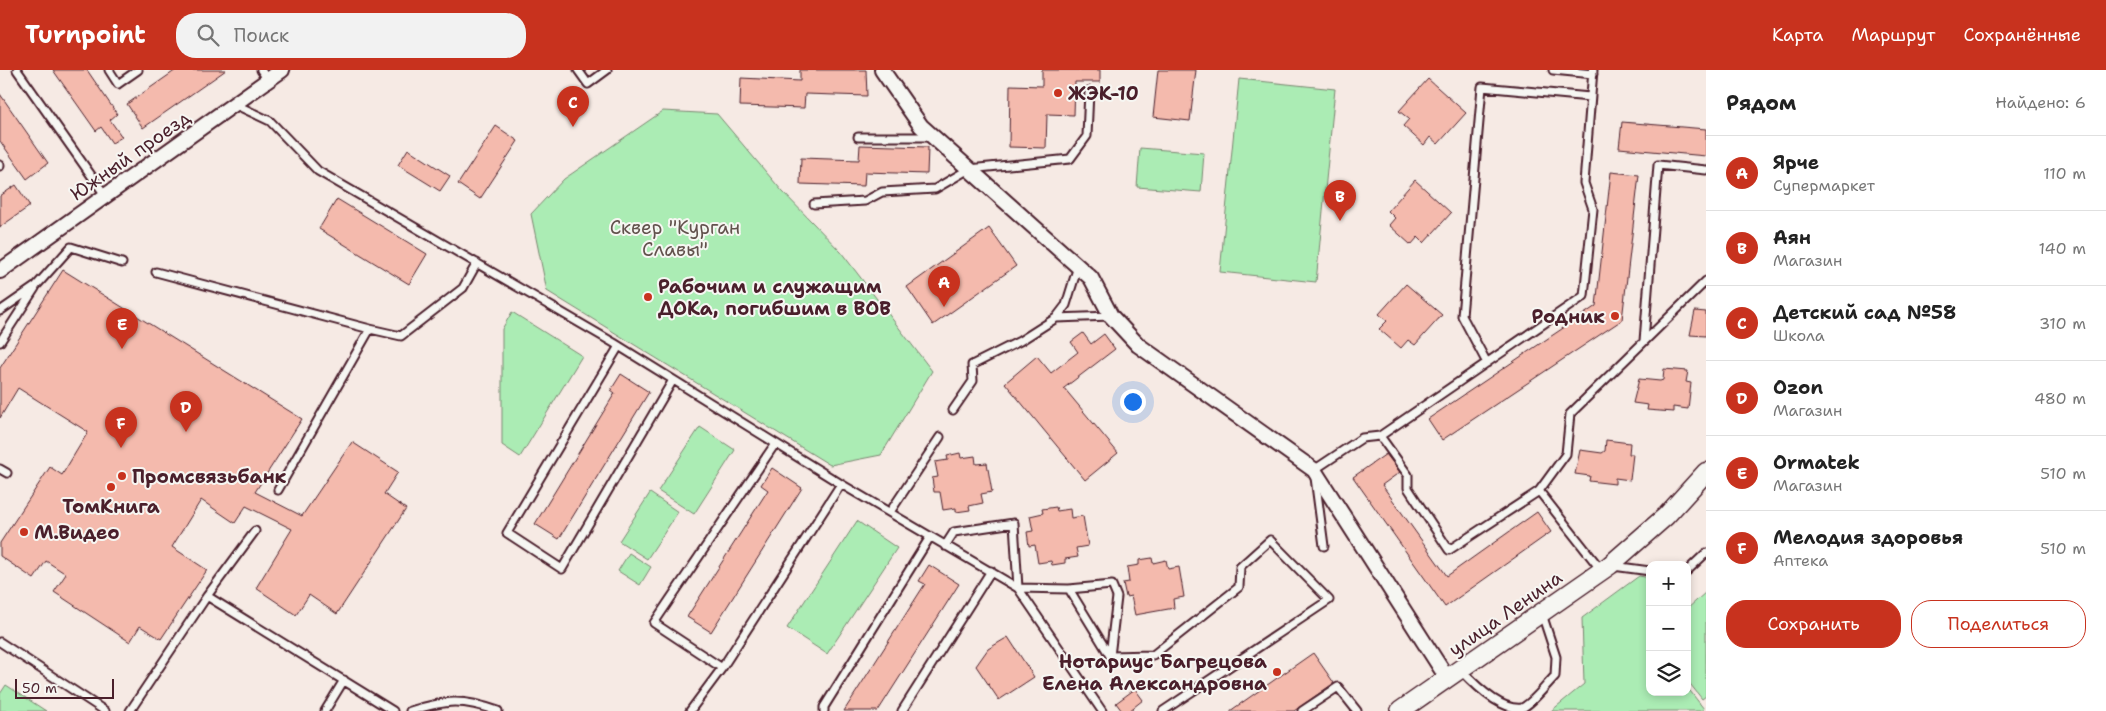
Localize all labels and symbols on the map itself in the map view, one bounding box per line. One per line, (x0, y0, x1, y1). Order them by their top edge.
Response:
place label: ЖЭК-10 (1068, 81, 1139, 106)
pin: C (557, 86, 589, 127)
marker: ЖЭК-10 (1052, 87, 1064, 99)
street label: Южный проезд (65, 105, 195, 206)
pin: B (1324, 180, 1356, 221)
park label: Сквер "Курган Славы" (610, 215, 740, 262)
pin: A (928, 266, 960, 307)
place label: Рабочим и служащим ДОКа, погибшим в ВОВ (658, 274, 891, 321)
marker: Рабочим и служащим ДОКа, погибшим в ВОВ (642, 291, 654, 303)
place label: Родник (1532, 304, 1605, 329)
pin: E (106, 308, 138, 349)
marker: Родник (1609, 310, 1621, 322)
your location (1120, 389, 1146, 415)
pin: D (170, 391, 202, 432)
pin: F (105, 407, 137, 448)
place label: Промсвязьбанк (132, 464, 287, 489)
marker: Промсвязьбанк (116, 470, 128, 482)
marker: ТомКнига (105, 481, 117, 493)
place label: ТомКнига (62, 494, 160, 519)
place label: М.Видео (34, 520, 120, 545)
marker: М.Видео (18, 526, 30, 538)
street label: улица Ленина (1443, 565, 1567, 662)
place label: Нотариус Багрецова Елена Александровна (1042, 649, 1267, 696)
marker: Нотариус Багрецова Елена Александровна (1271, 666, 1283, 678)
scale bar (15, 676, 114, 699)

